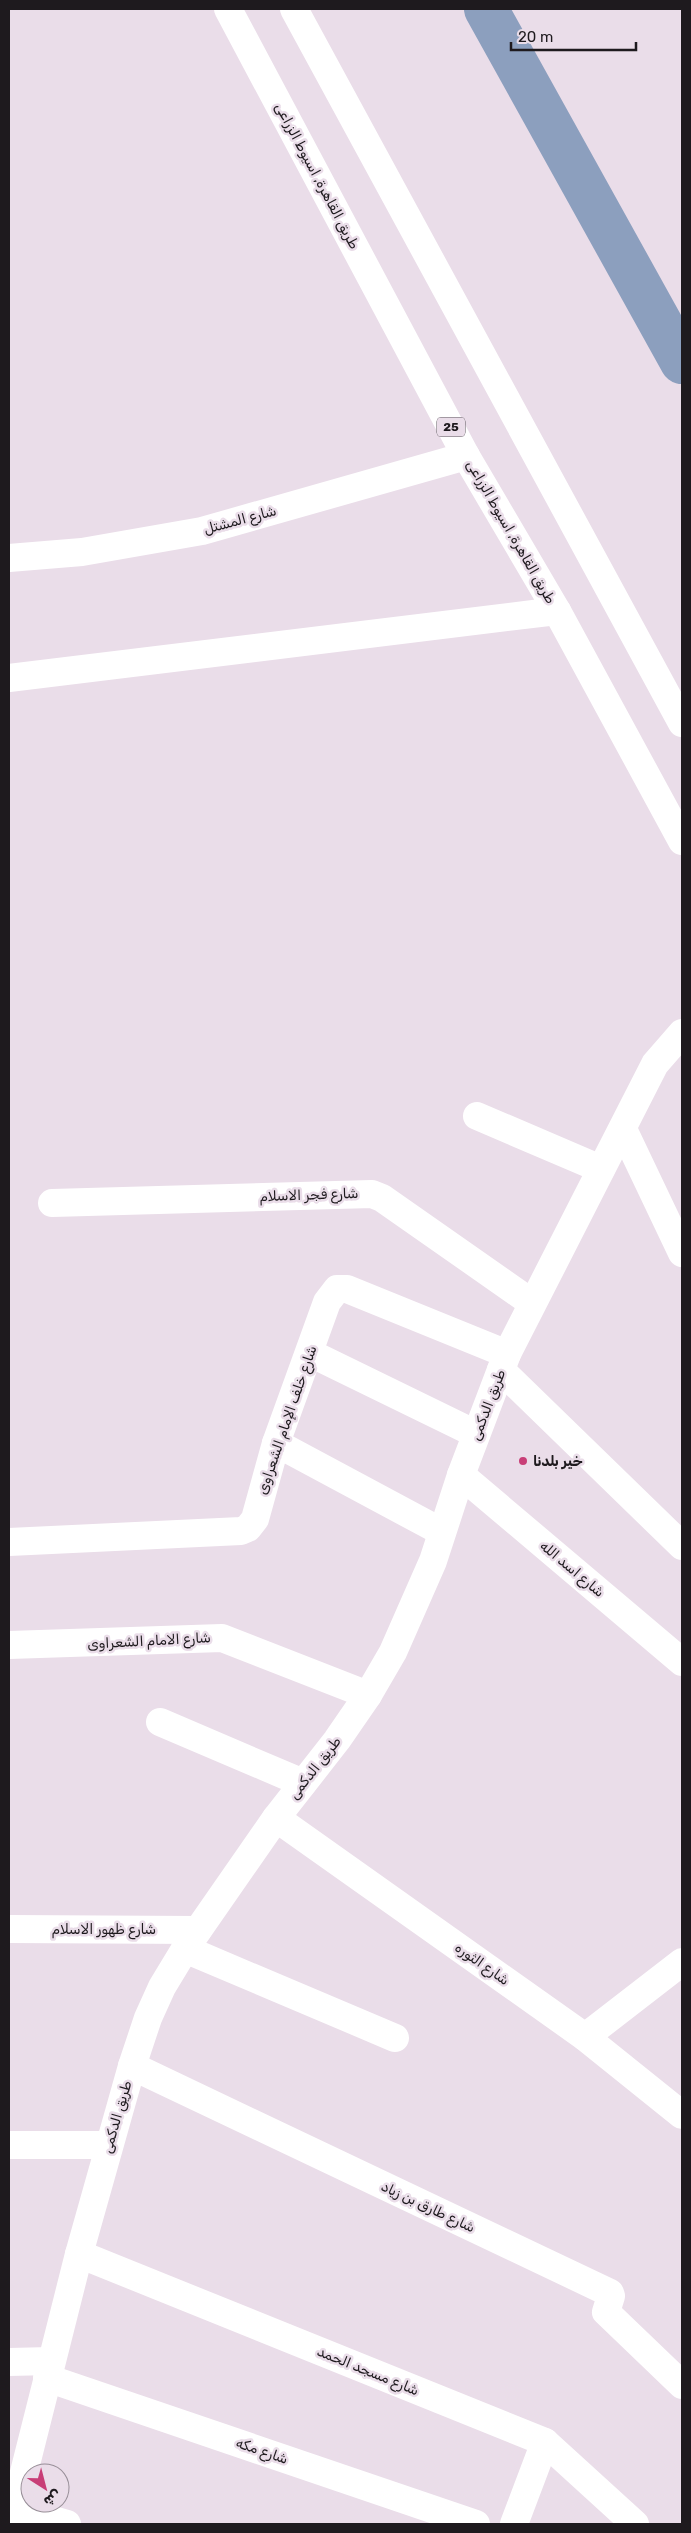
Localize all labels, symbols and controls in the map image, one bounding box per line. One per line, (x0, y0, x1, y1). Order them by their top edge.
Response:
scale bar (511, 20, 636, 52)
text: 20 m (518, 28, 553, 46)
street label: طريق القاهرة, اسيوط الزراعى (271, 100, 363, 252)
road number: 25 (437, 418, 465, 437)
street label: طريق القاهرة, اسيوط الزراعى (463, 457, 559, 607)
street label: شارع المشتل (202, 502, 279, 540)
street label: شارع فجر الاسلام (259, 1185, 359, 1207)
street label: شارع خلف الإمام الشعراوى (253, 1343, 322, 1497)
street label: طريق الدكمى (467, 1367, 509, 1443)
place label: خير بلدنا (533, 1453, 583, 1470)
marker: خير بلدنا (517, 1455, 529, 1467)
street label: شارع اسد الله (535, 1537, 608, 1602)
street label: شارع الامام الشعراوى (87, 1629, 211, 1655)
street label: طريق الدكمى (285, 1733, 345, 1803)
street label: شارع ظهور الاسلام (52, 1921, 156, 1940)
street label: شارع الثوره (450, 1939, 512, 1991)
street label: طريق الدكمى (99, 2079, 136, 2155)
street label: شارع طارق بن زياد (377, 2178, 478, 2238)
street label: شارع مسجد الحمد (314, 2343, 421, 2401)
street label: شارع مكه (233, 2434, 290, 2470)
north arrow (20, 2463, 70, 2513)
text: ش (40, 2486, 65, 2510)

